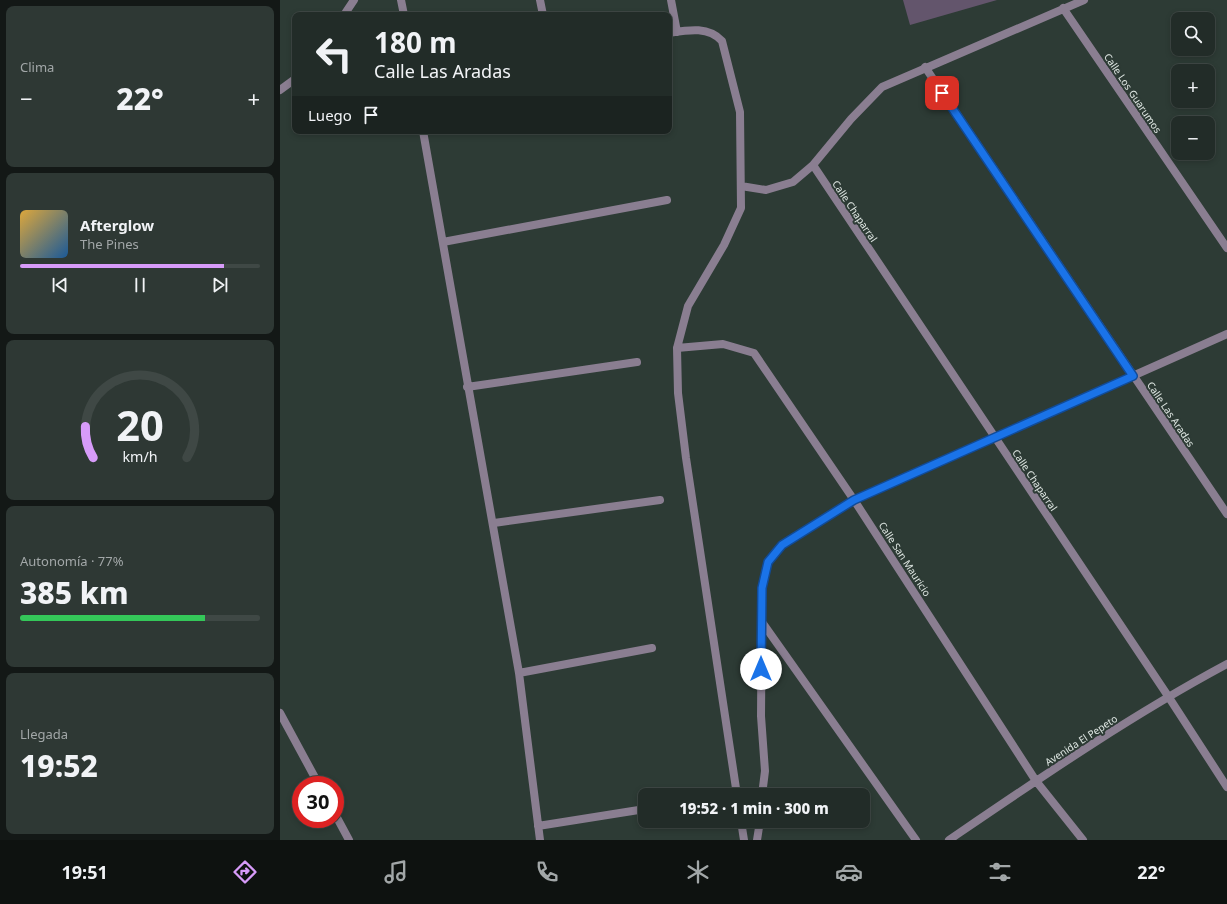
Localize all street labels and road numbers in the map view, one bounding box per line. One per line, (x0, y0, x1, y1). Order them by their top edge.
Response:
street label: Calle Los Guarumos (1101, 50, 1165, 136)
street label: Calle Chaparral (829, 177, 881, 245)
street label: Calle Las Aradas (1144, 379, 1198, 450)
street label: Calle Chaparral (1009, 446, 1061, 514)
street label: Calle San Mauricio (876, 519, 934, 599)
street label: Avenida El Pepeto (1042, 711, 1120, 769)

